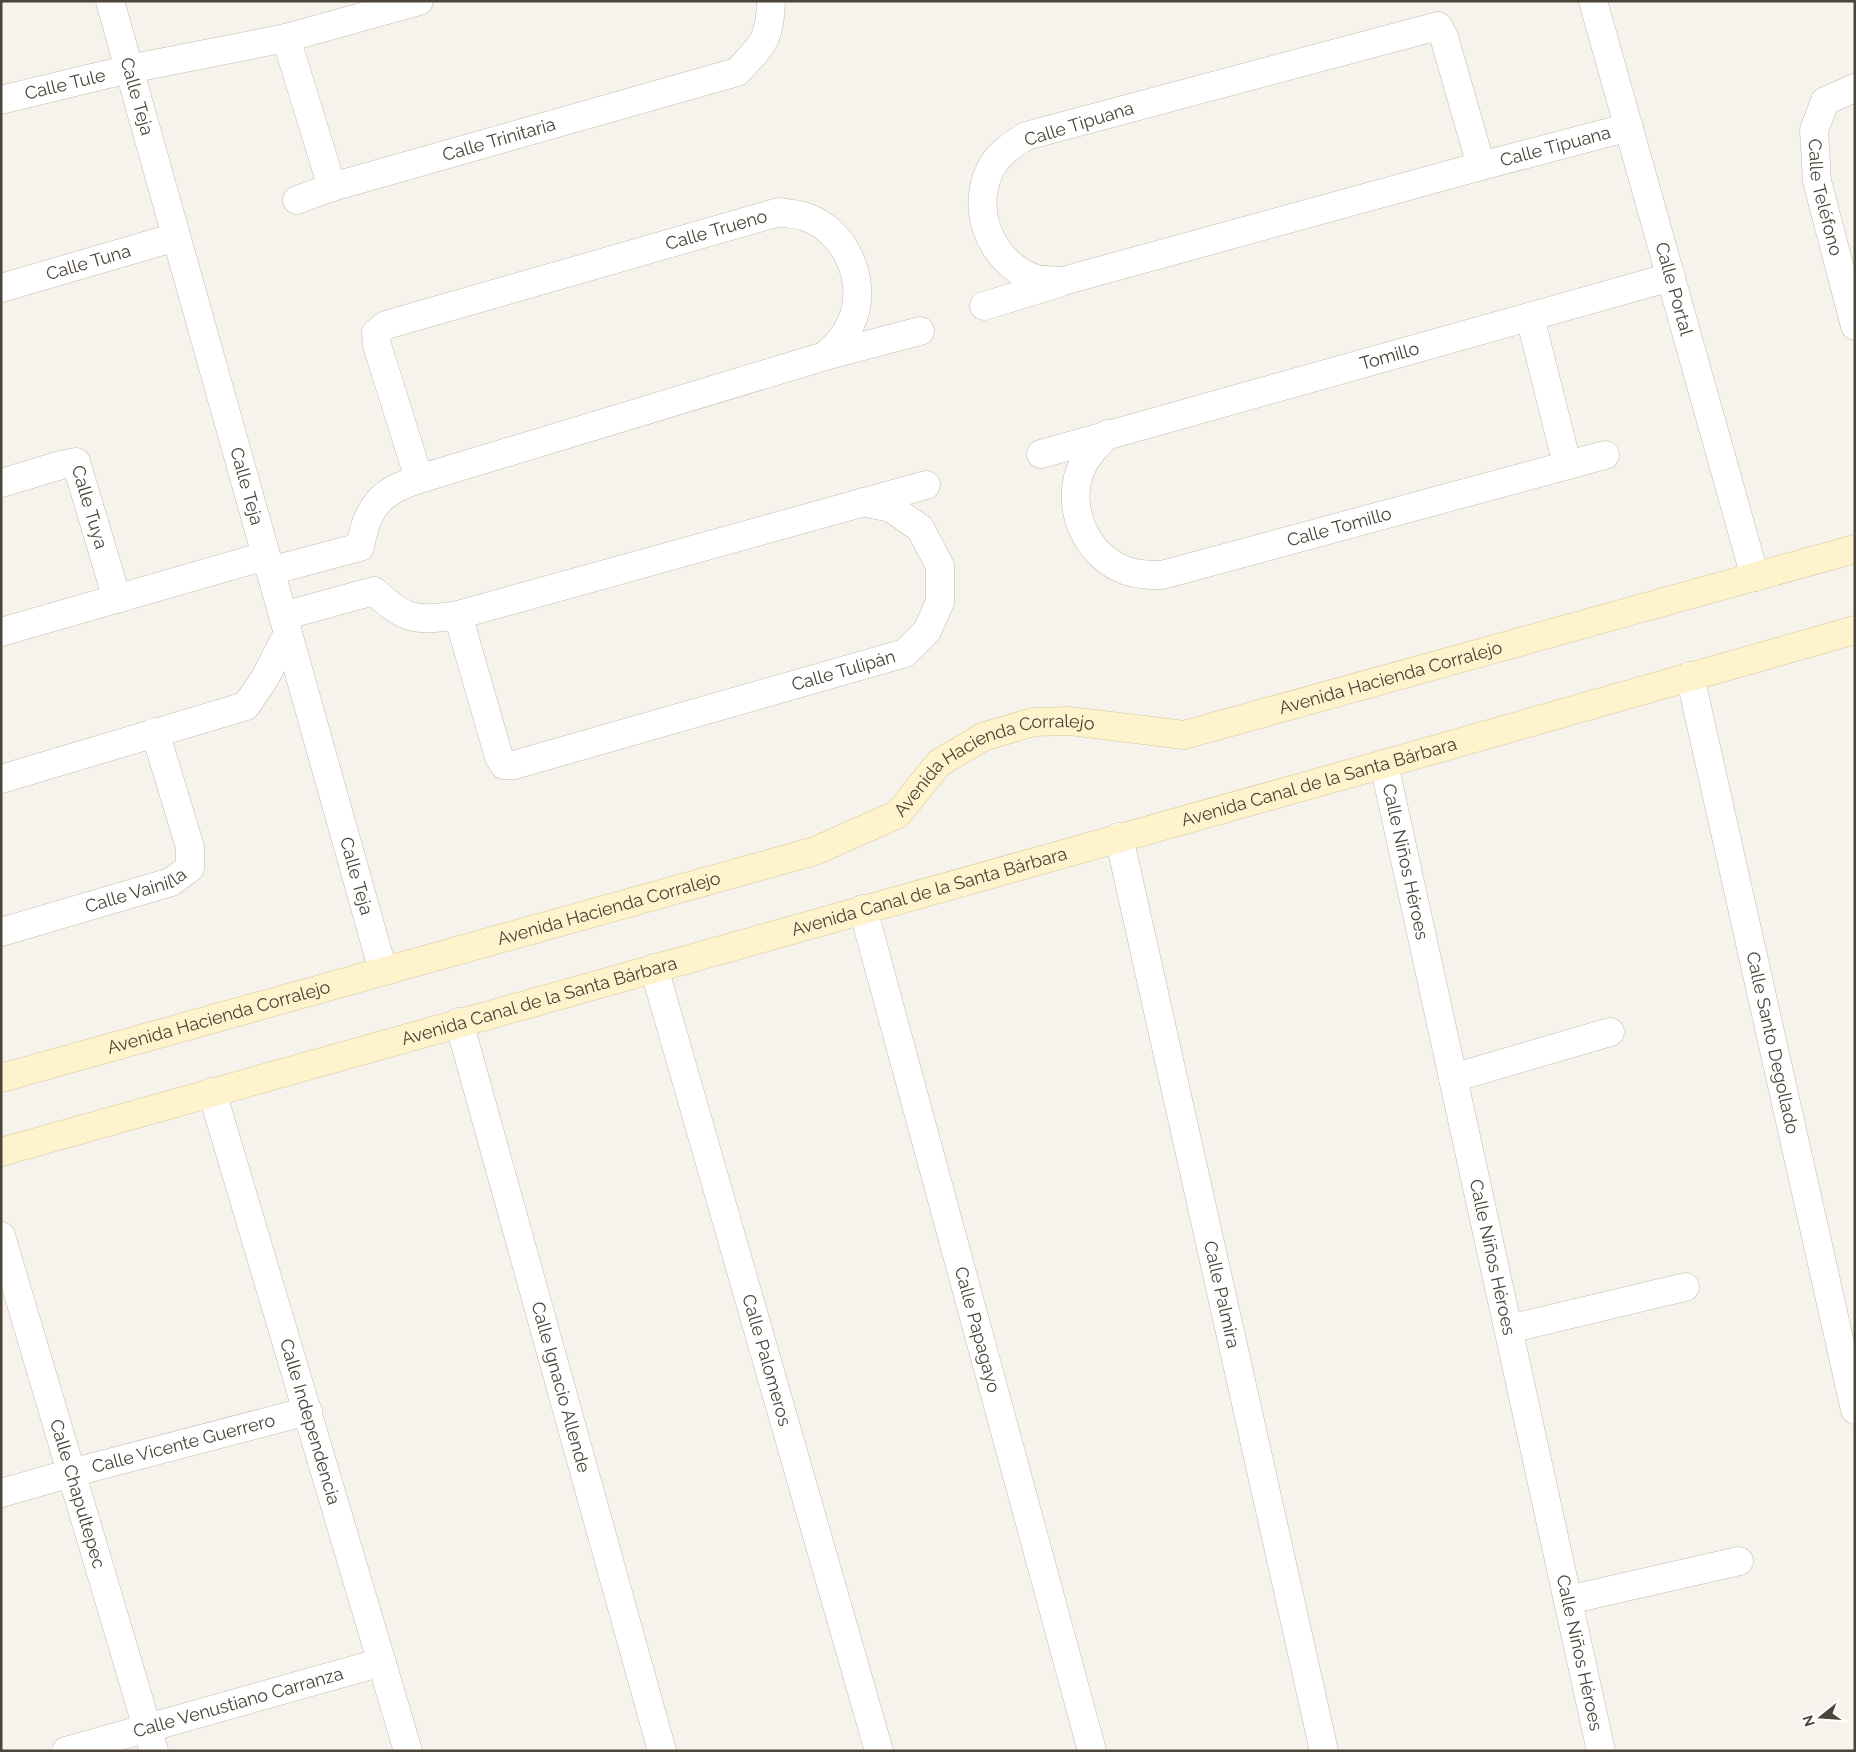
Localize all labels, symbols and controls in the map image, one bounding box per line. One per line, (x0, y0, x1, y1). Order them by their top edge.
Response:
street label: Calle Teja (116, 55, 158, 138)
street label: Calle Tule (23, 64, 108, 104)
street label: Calle Tipuana (1022, 97, 1136, 150)
street label: Calle Trinitaria (440, 113, 558, 165)
street label: Calle Tipuana (1498, 121, 1613, 171)
street label: Calle Teléfono (1805, 138, 1847, 258)
street label: Calle Trueno (663, 205, 770, 254)
street label: Calle Tuna (43, 240, 133, 284)
street label: Calle Portal (1651, 240, 1698, 338)
street label: Tomillo (1357, 337, 1422, 374)
street label: Calle Teja (226, 445, 268, 527)
street label: Calle Tuya (68, 463, 112, 551)
street label: Calle Tomillo (1285, 502, 1394, 551)
street label: Avenida Hacienda Corralejo (1277, 636, 1505, 718)
street label: Calle Tulipán (789, 645, 898, 695)
street label: Avenida Hacienda Corralejo (889, 710, 1096, 821)
street label: Avenida Canal de la Santa Bárbara (1179, 733, 1459, 830)
street label: Calle Niños Héroes (1379, 782, 1433, 942)
street label: Calle Teja (336, 834, 378, 917)
street label: Avenida Canal de la Santa Bárbara (789, 842, 1069, 940)
street label: Calle Vainilla (82, 863, 190, 917)
street label: Avenida Hacienda Corralejo (495, 867, 723, 949)
street label: Calle Santo Degollado (1742, 950, 1804, 1136)
street label: Avenida Canal de la Santa Bárbara (399, 952, 679, 1049)
street label: Avenida Hacienda Corralejo (105, 976, 333, 1058)
street label: Calle Niños Héroes (1466, 1177, 1520, 1337)
street label: Calle Palmira (1200, 1239, 1244, 1350)
street label: Calle Papagayo (951, 1264, 1005, 1395)
street label: Calle Palomeros (738, 1292, 796, 1429)
street label: Calle Ignacio Allende (527, 1299, 595, 1475)
street label: Calle Independencia (276, 1336, 345, 1507)
street label: Calle Vicente Guerrero (89, 1409, 277, 1477)
street label: Calle Chapultepec (46, 1417, 110, 1571)
street label: Calle Niños Héroes (1553, 1573, 1607, 1733)
street label: Calle Venustiano Carranza (131, 1662, 346, 1742)
north arrow (1796, 1692, 1846, 1742)
text: N (1799, 1713, 1818, 1728)

